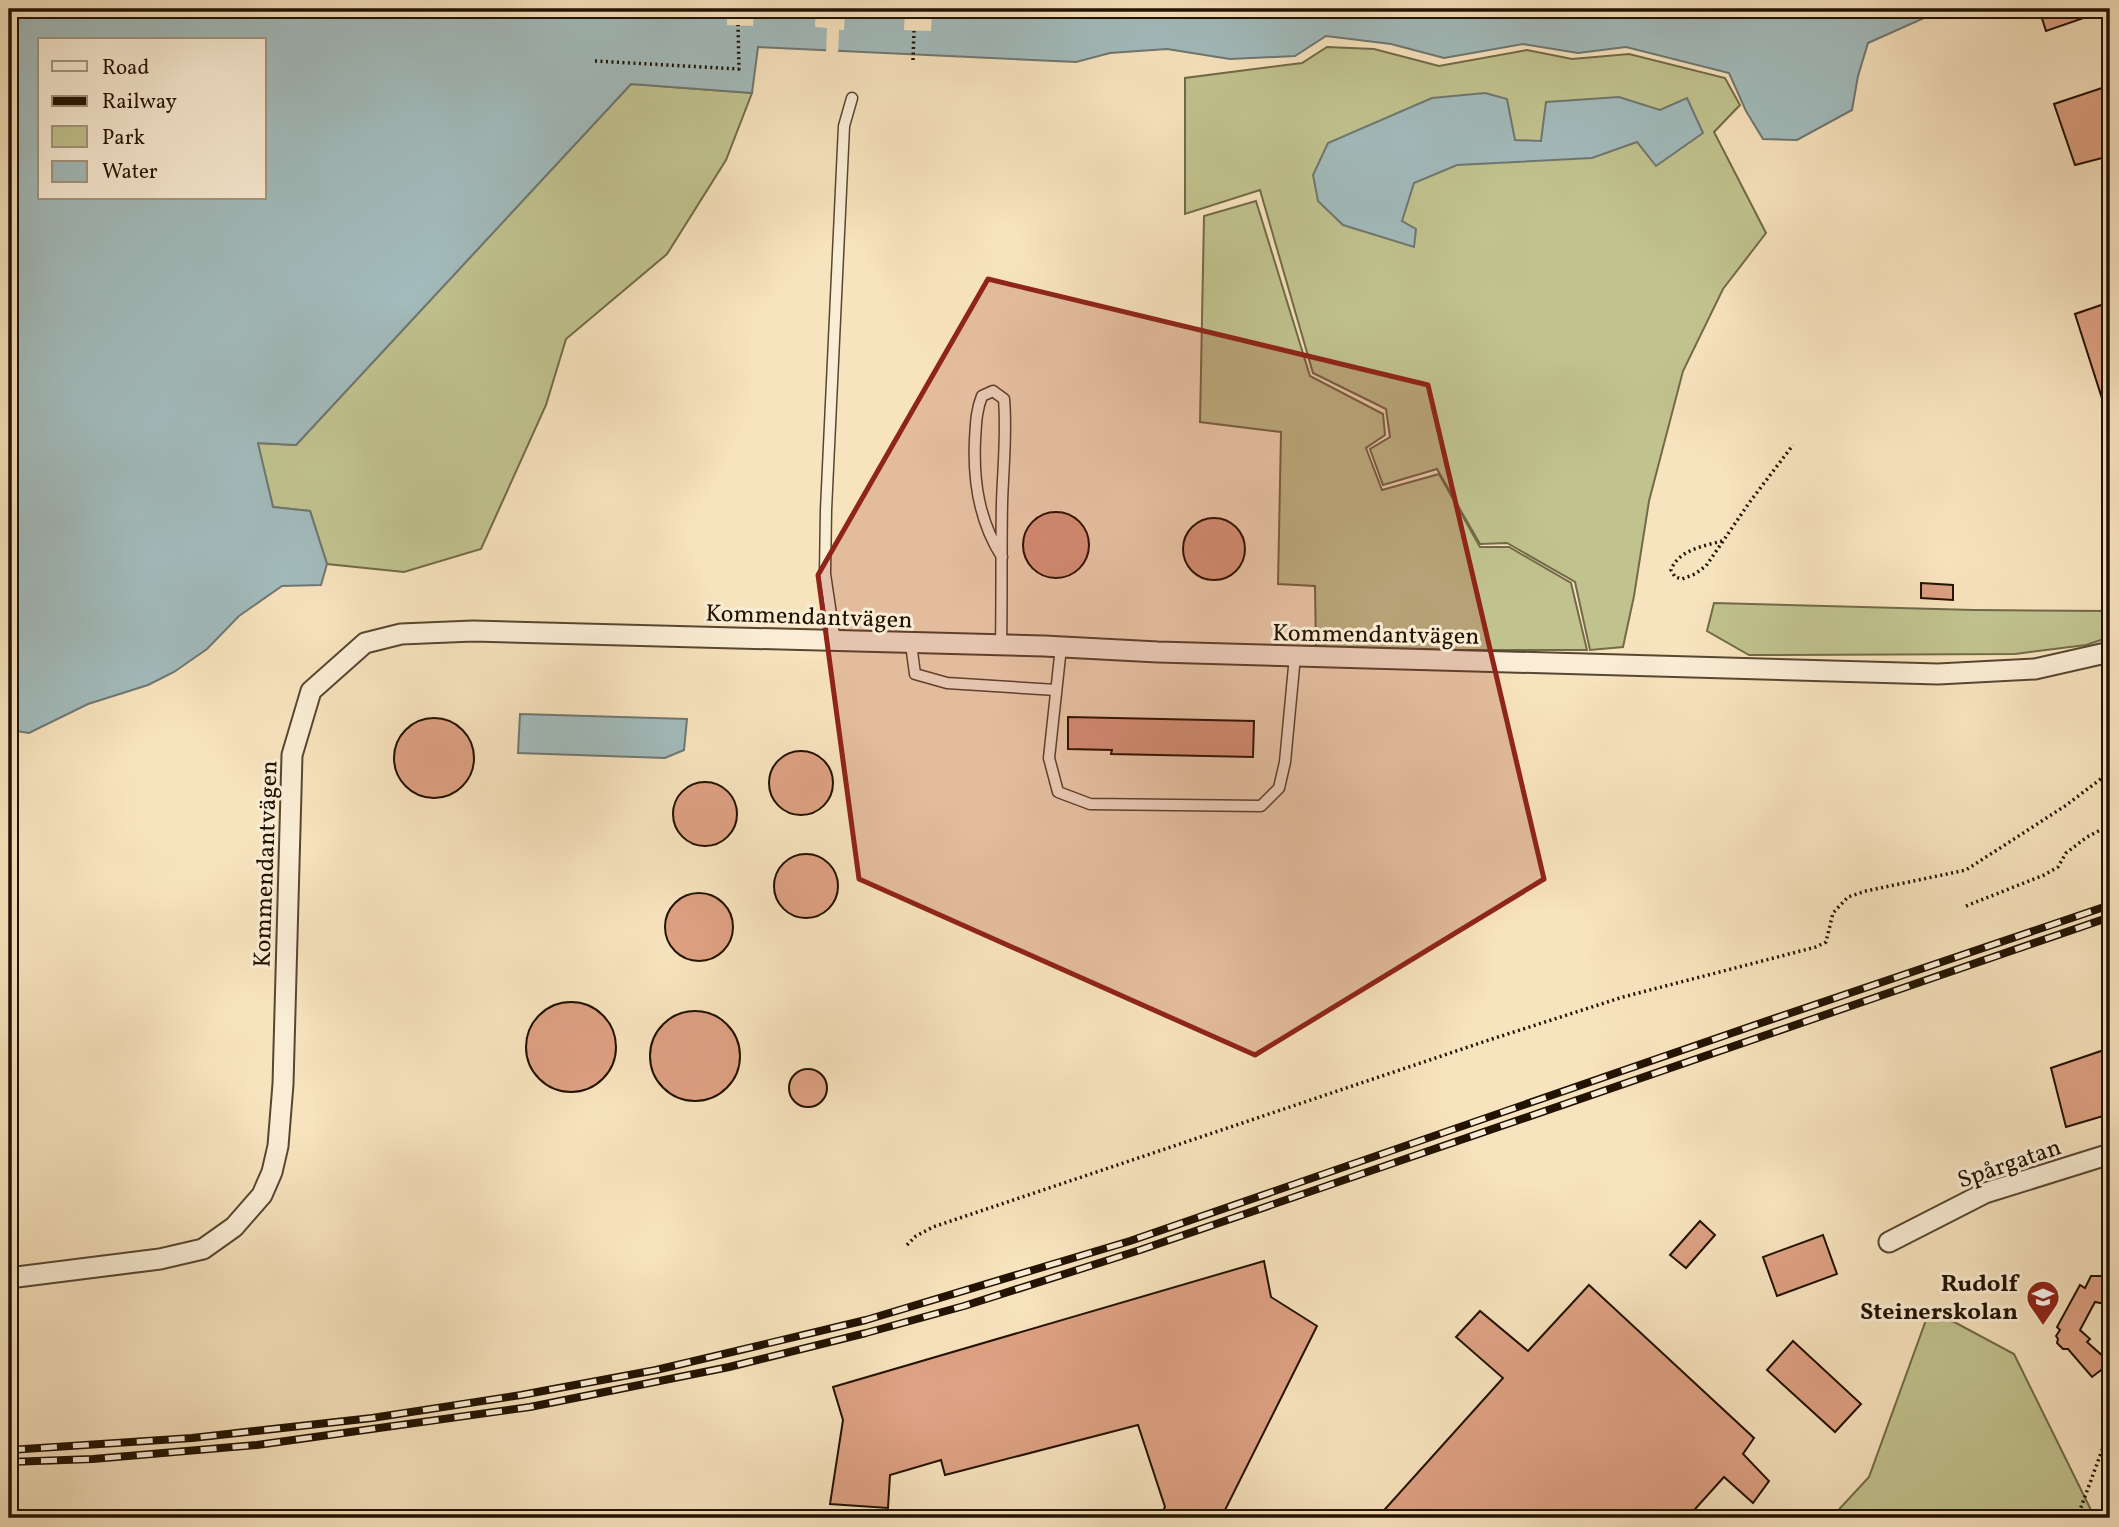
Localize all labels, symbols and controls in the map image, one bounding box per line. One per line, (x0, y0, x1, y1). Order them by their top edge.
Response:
legend (38, 38, 266, 200)
text: Road (102, 54, 149, 83)
text: Railway (102, 88, 178, 117)
text: Park (102, 124, 145, 153)
text: Water (102, 158, 158, 187)
street label: Kommendantvägen (705, 597, 913, 639)
street label: Kommendantvägen (1272, 617, 1480, 655)
street label: Kommendantvägen (246, 760, 288, 968)
street label: Spårgatan (1953, 1131, 2066, 1198)
place label: Rudolf Steinerskolan (1860, 1268, 2021, 1330)
school or university icon: Rudolf Steinerskolan (2024, 1278, 2062, 1327)

